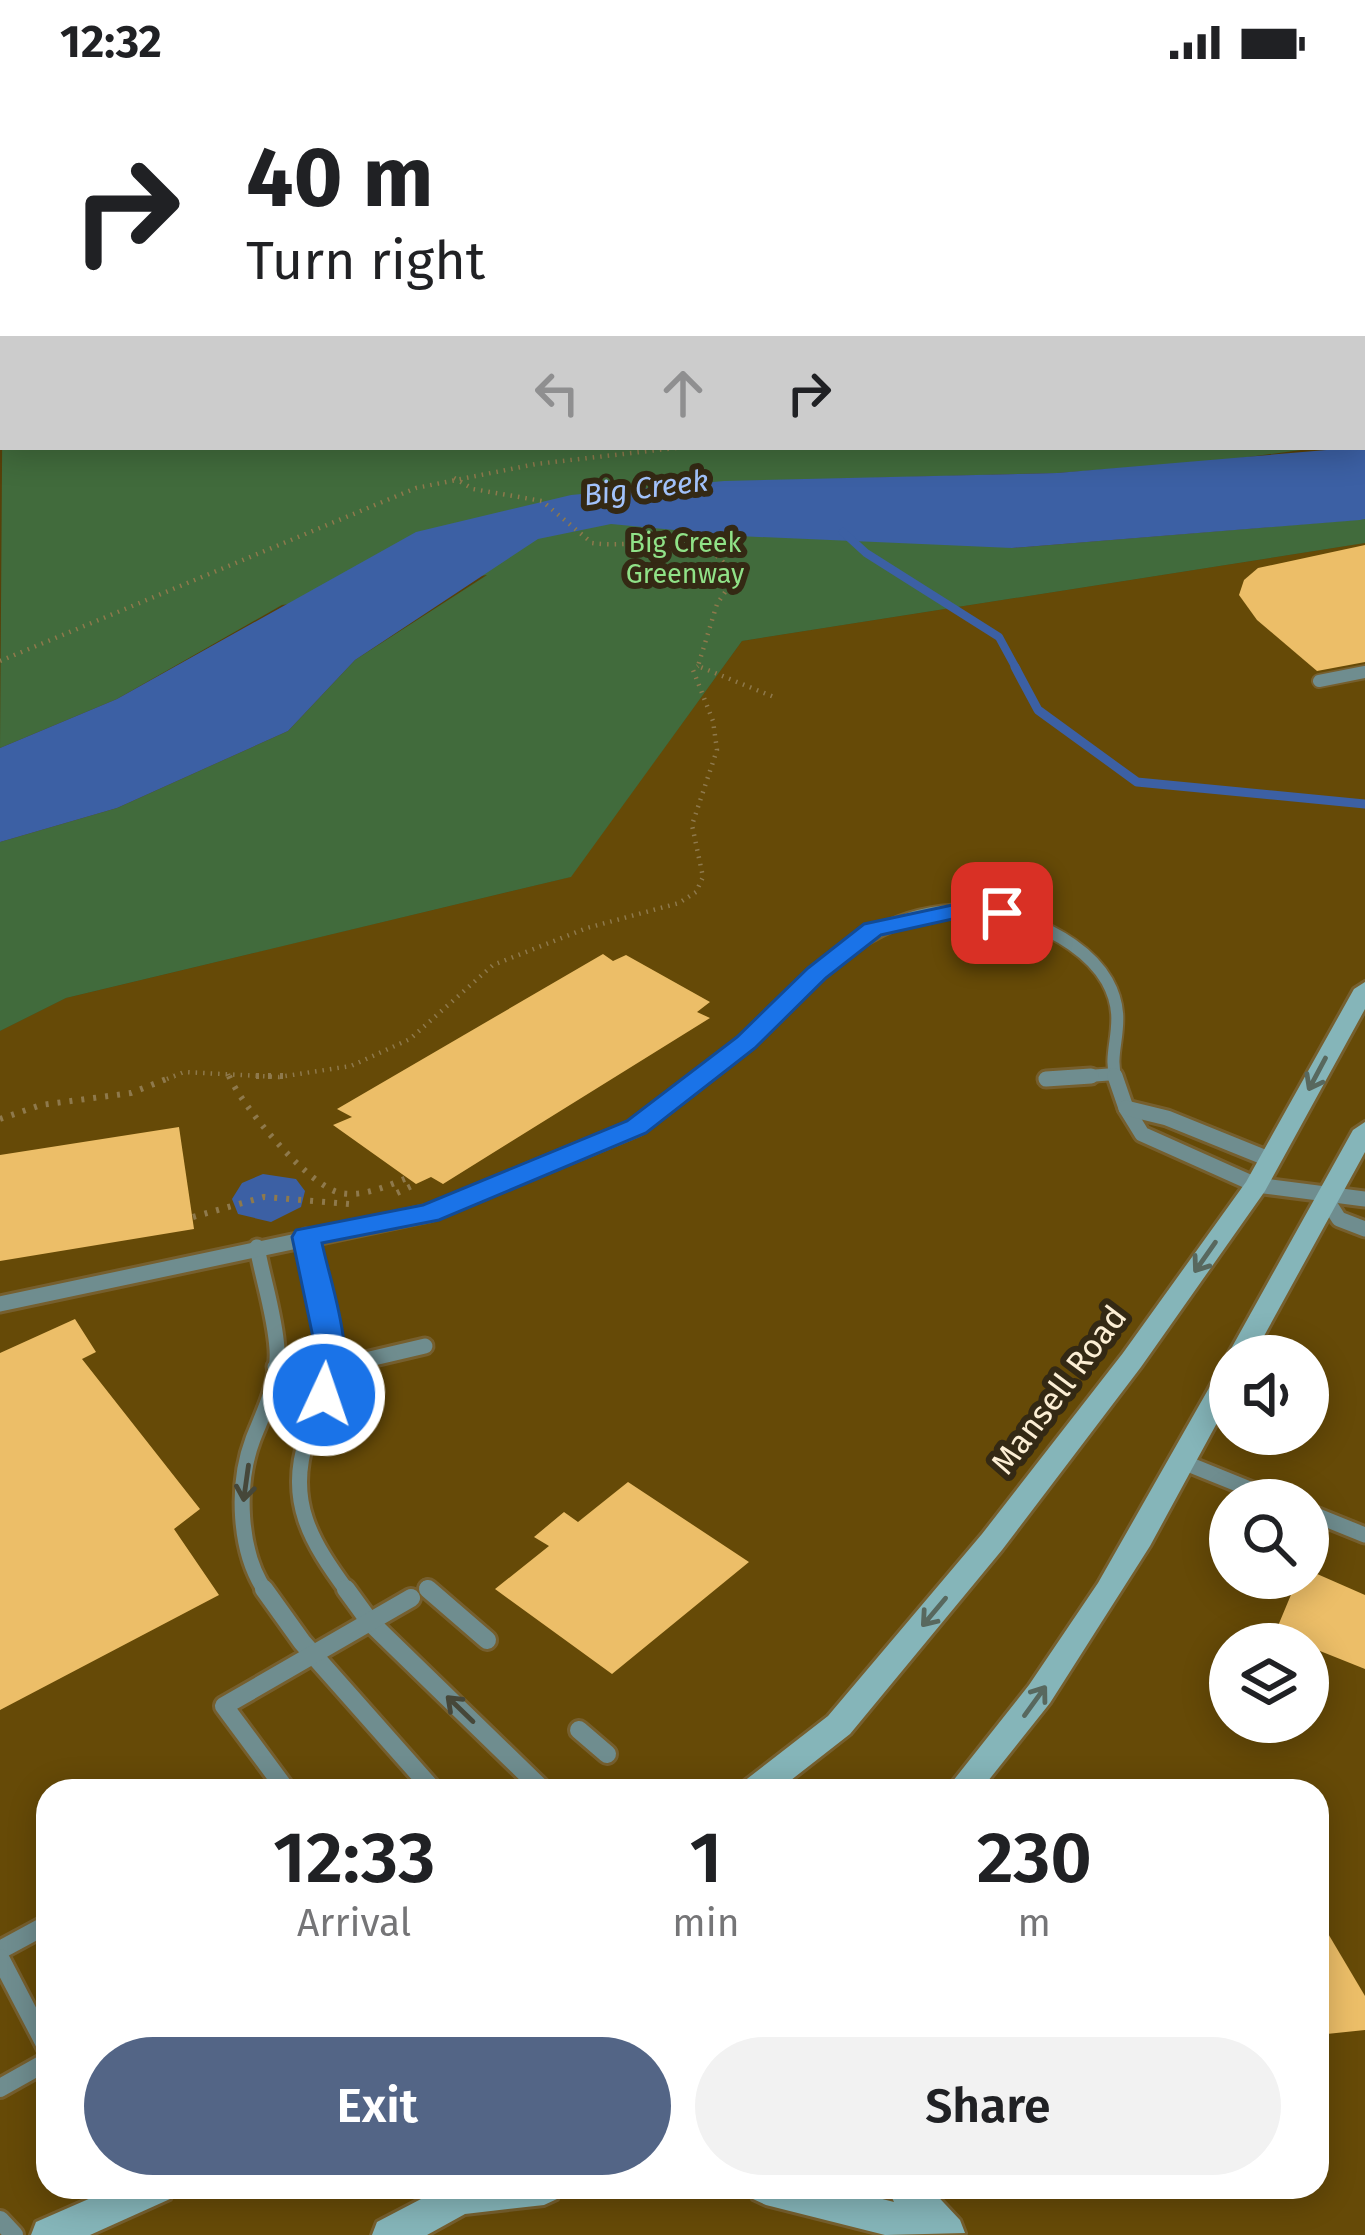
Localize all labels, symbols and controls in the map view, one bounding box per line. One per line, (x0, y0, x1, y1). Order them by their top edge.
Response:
text: 12:32 (60, 15, 162, 69)
text: 40 m (246, 127, 434, 228)
icon: right (48, 132, 204, 288)
text: Turn right (246, 229, 485, 293)
icon: left (524, 360, 590, 426)
icon: ahead (650, 360, 716, 426)
icon: right (776, 360, 842, 426)
water label: Big Creek (581, 462, 711, 514)
park label: Big Creek Greenway (626, 527, 745, 590)
pin (951, 862, 1053, 964)
icon: arrive (969, 880, 1035, 946)
one-way arrow (1305, 1056, 1328, 1091)
one-way arrow (1193, 1240, 1218, 1273)
street label: Mansell Road (983, 1298, 1135, 1482)
position arrow (261, 1332, 387, 1458)
map controls (1209, 1335, 1329, 1743)
button: sound (1209, 1335, 1329, 1455)
one-way arrow (234, 1463, 257, 1502)
button: search (1209, 1479, 1329, 1599)
one-way arrow (920, 1596, 948, 1627)
button: layers (1209, 1623, 1329, 1743)
one-way arrow (1021, 1685, 1047, 1718)
one-way arrow (446, 1696, 475, 1724)
text: 12:33 (273, 1815, 435, 1901)
text: 1 (690, 1815, 722, 1901)
text: 230 (977, 1815, 1092, 1901)
text: Arrival (297, 1900, 411, 1946)
text: min (672, 1900, 740, 1946)
text: m (1018, 1900, 1051, 1946)
button: Exit (84, 2037, 671, 2175)
button: Share (695, 2037, 1281, 2175)

